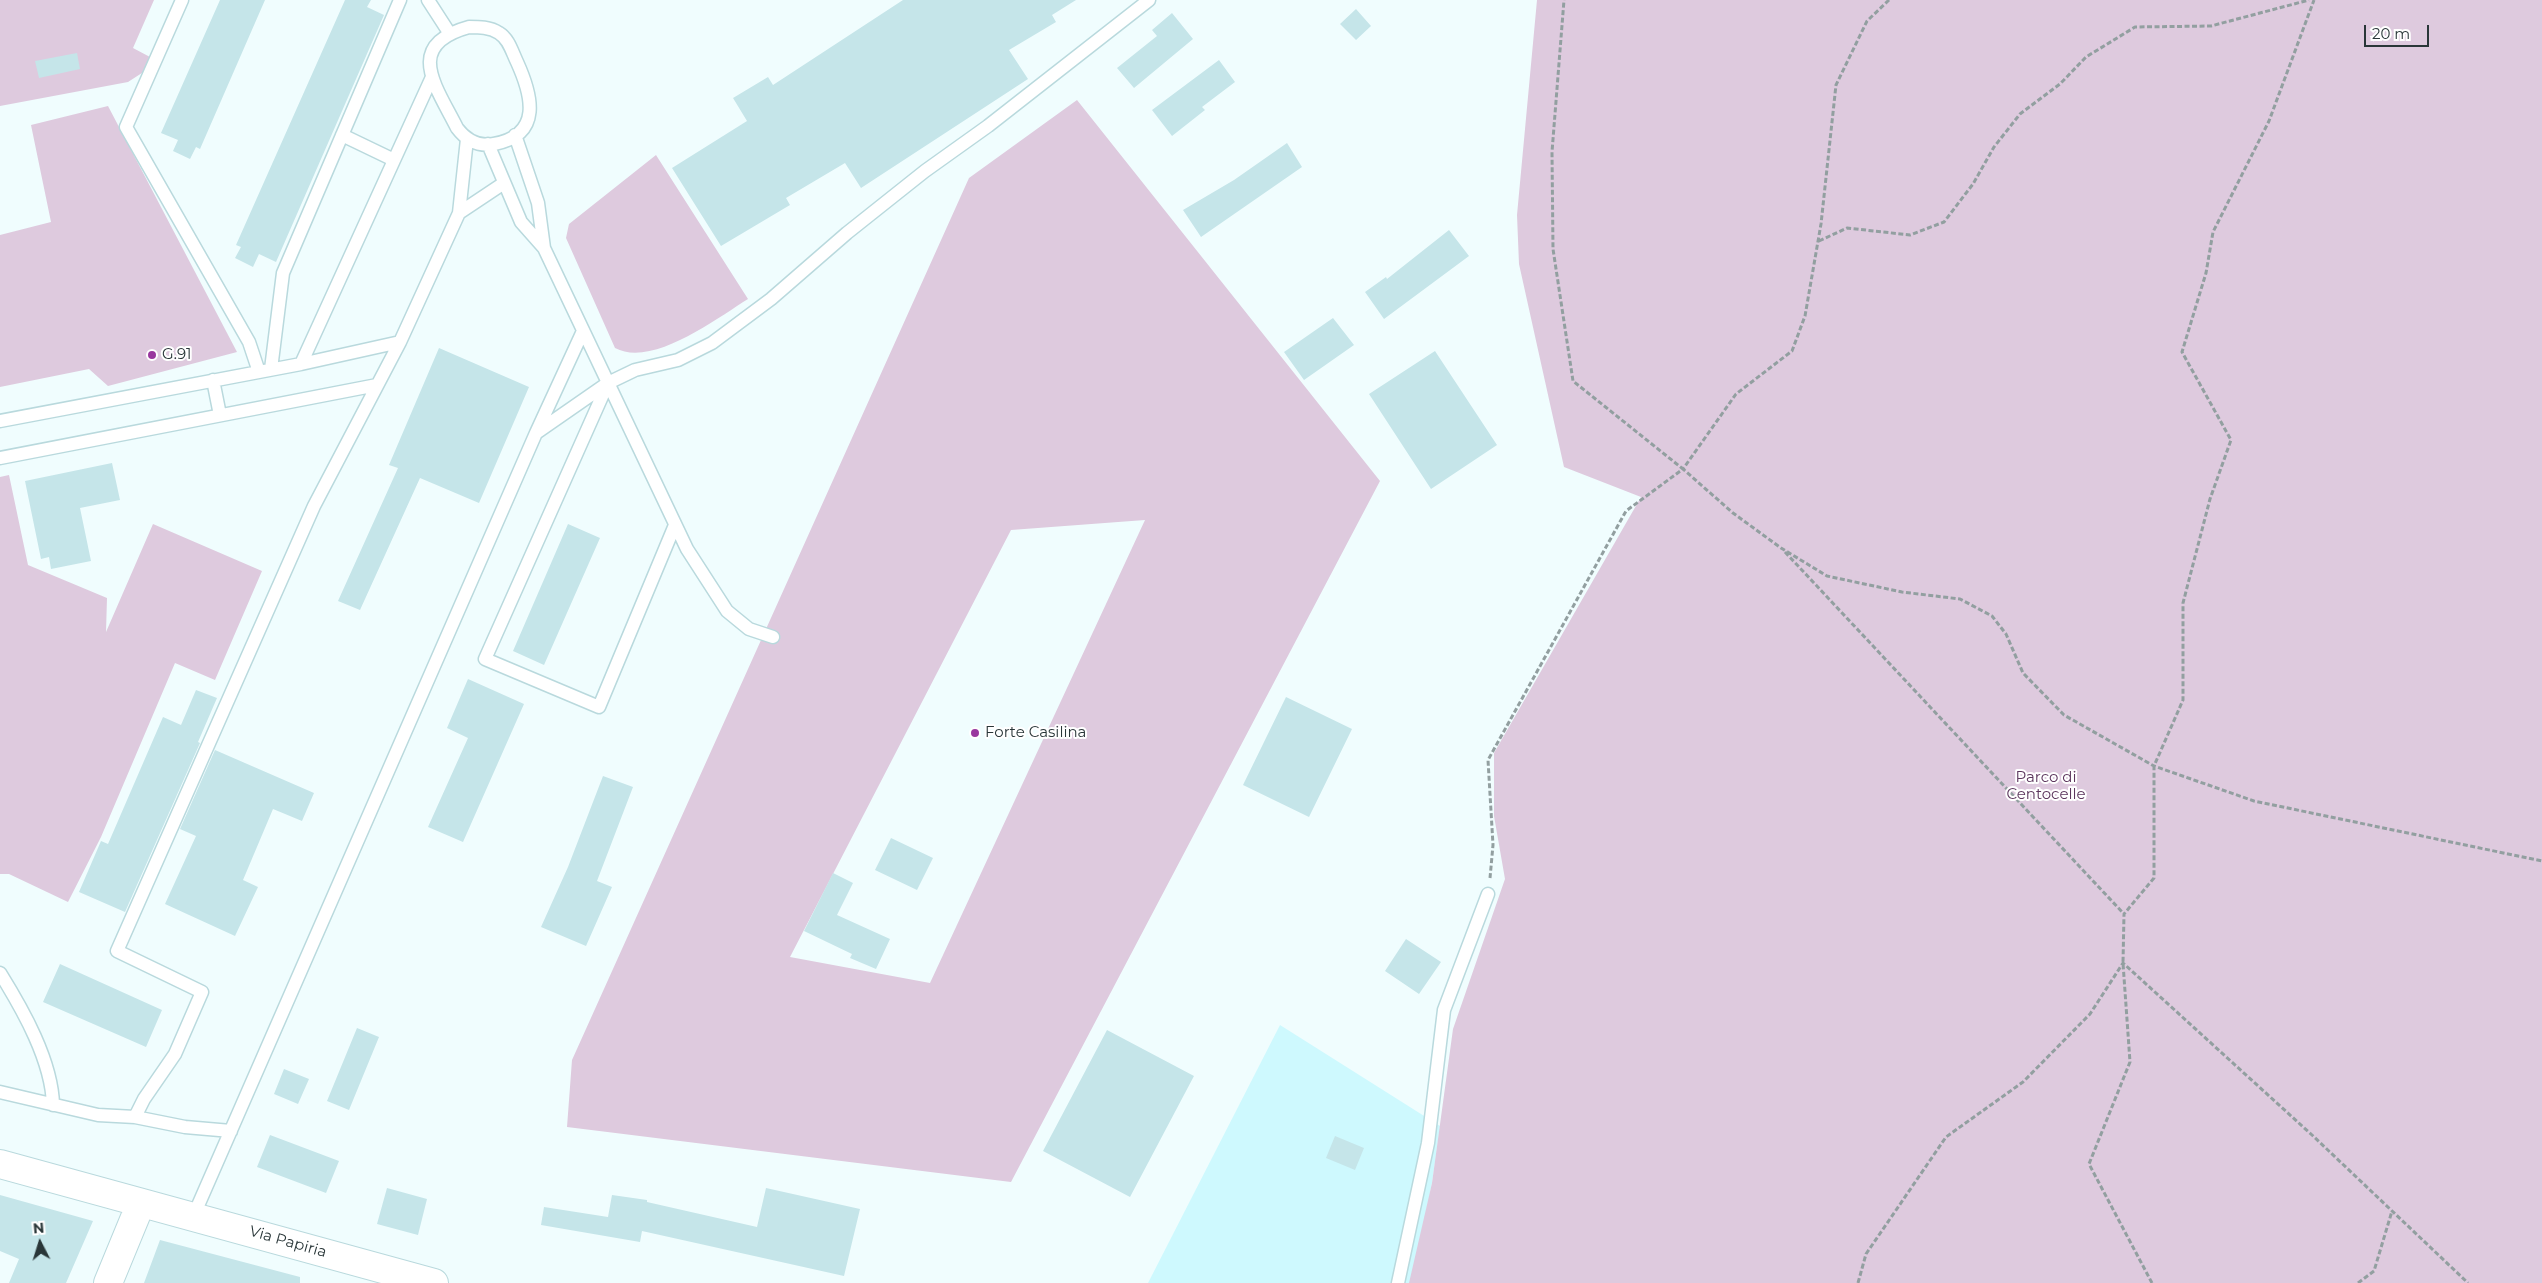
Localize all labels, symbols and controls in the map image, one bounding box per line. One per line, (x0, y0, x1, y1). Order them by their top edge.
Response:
scale bar (2367, 15, 2432, 47)
text: 20 m (2372, 24, 2410, 43)
place label: G.91 (162, 346, 191, 364)
marker: G.91 (146, 349, 158, 361)
place label: Forte Casilina (985, 724, 1086, 742)
marker: Forte Casilina (969, 727, 981, 739)
park label: Parco di Centocelle (2006, 769, 2086, 804)
north arrow (15, 1218, 65, 1268)
text: N (32, 1219, 45, 1238)
street label: Via Papiria (247, 1222, 329, 1262)

